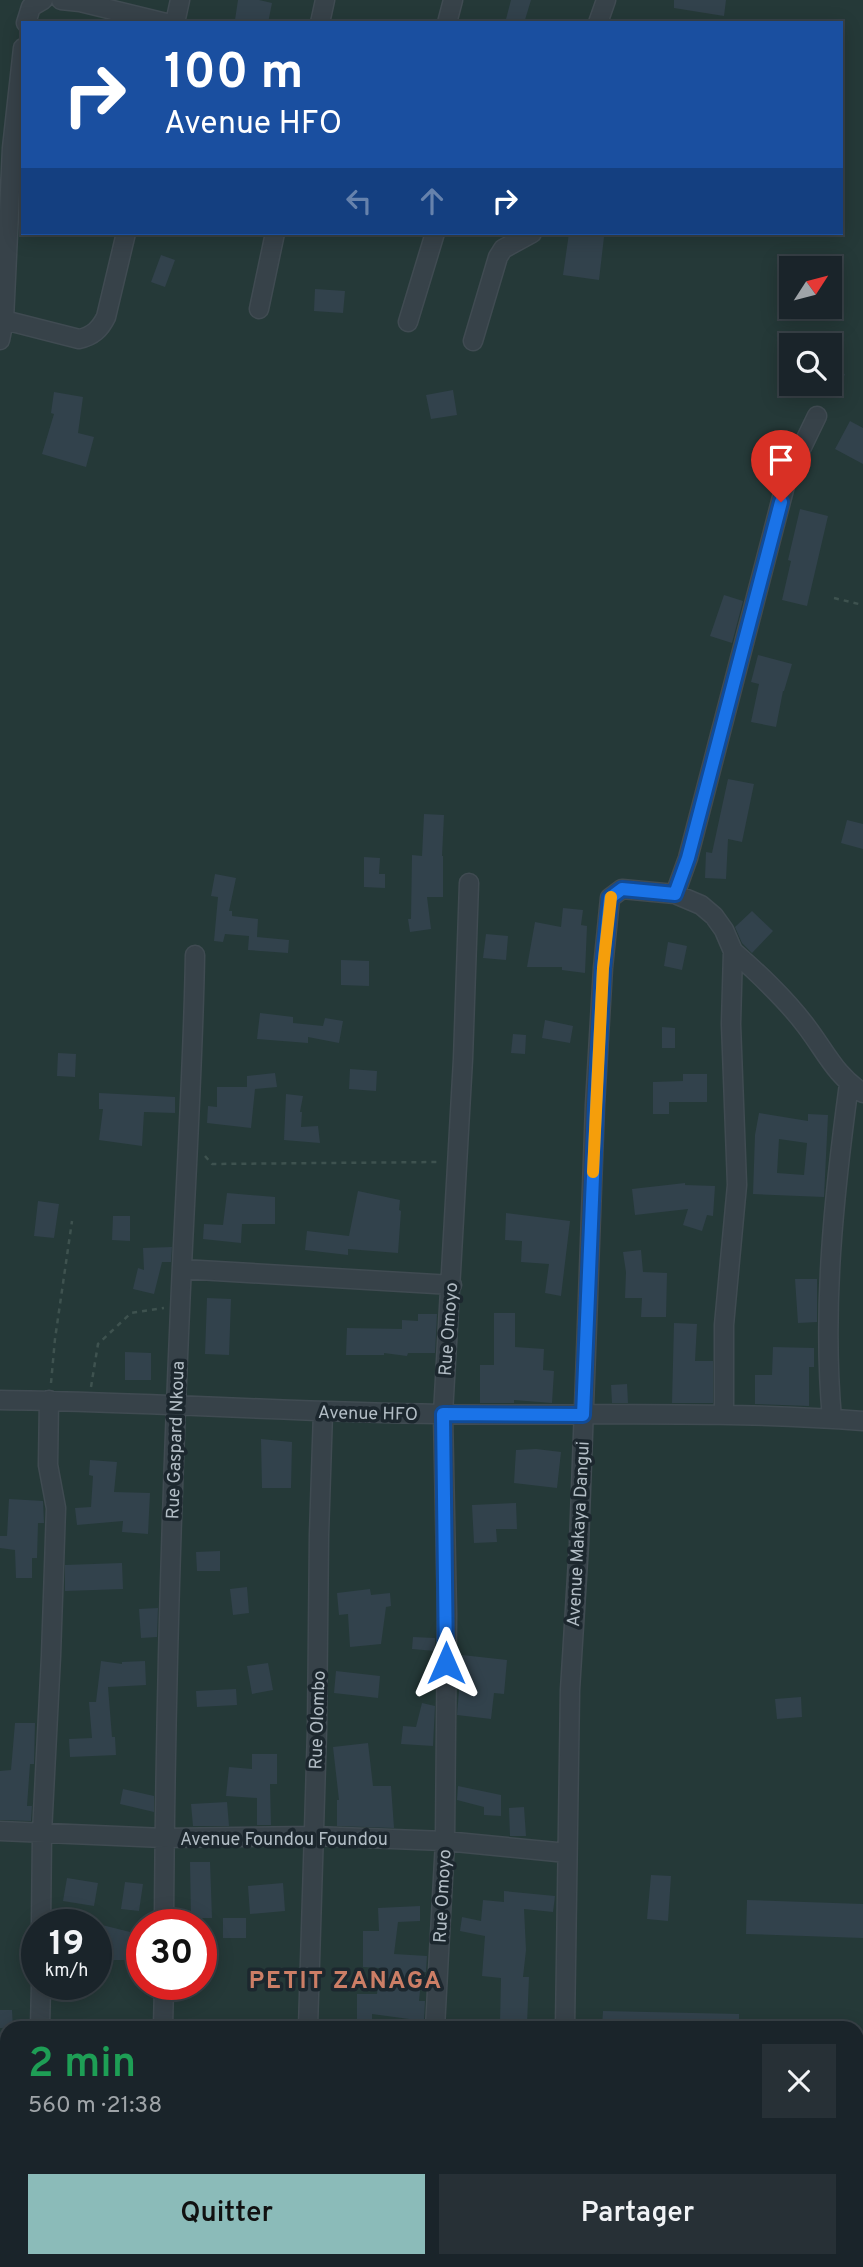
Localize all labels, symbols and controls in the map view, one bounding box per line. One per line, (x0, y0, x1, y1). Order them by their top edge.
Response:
text: 100 m (164, 44, 303, 106)
icon: right (49, 49, 140, 140)
text: Avenue HFO (164, 105, 342, 145)
icon: left (340, 182, 378, 220)
icon: ahead (413, 182, 451, 220)
icon: right (486, 182, 524, 220)
north arrow (779, 256, 842, 318)
map controls (779, 256, 842, 396)
button: search (779, 333, 842, 396)
pin (751, 430, 811, 502)
icon: arrive (762, 441, 800, 479)
street label: Rue Omoyo (435, 1282, 464, 1377)
street label: Rue Gaspard Nkoua (162, 1360, 191, 1520)
street label: Avenue HFO (318, 1402, 418, 1427)
street label: Avenue Makaya Dangui (563, 1441, 596, 1628)
position arrow (409, 1626, 483, 1700)
street label: Rue Olombo (305, 1670, 332, 1770)
street label: Avenue Foundou Foundou (180, 1829, 388, 1852)
street label: Rue Omoyo (430, 1849, 457, 1944)
speed limit sign: 30 (126, 1909, 217, 2000)
text: 19 (49, 1923, 84, 1967)
text: km/h (45, 1960, 88, 1983)
district label: PETIT ZANAGA (249, 1967, 443, 1997)
text: 2 min (28, 2039, 136, 2092)
button: close (762, 2044, 836, 2118)
text: 560 m · 21:38 (28, 2092, 162, 2121)
button: Quitter (28, 2174, 425, 2254)
button: Partager (439, 2174, 836, 2254)

